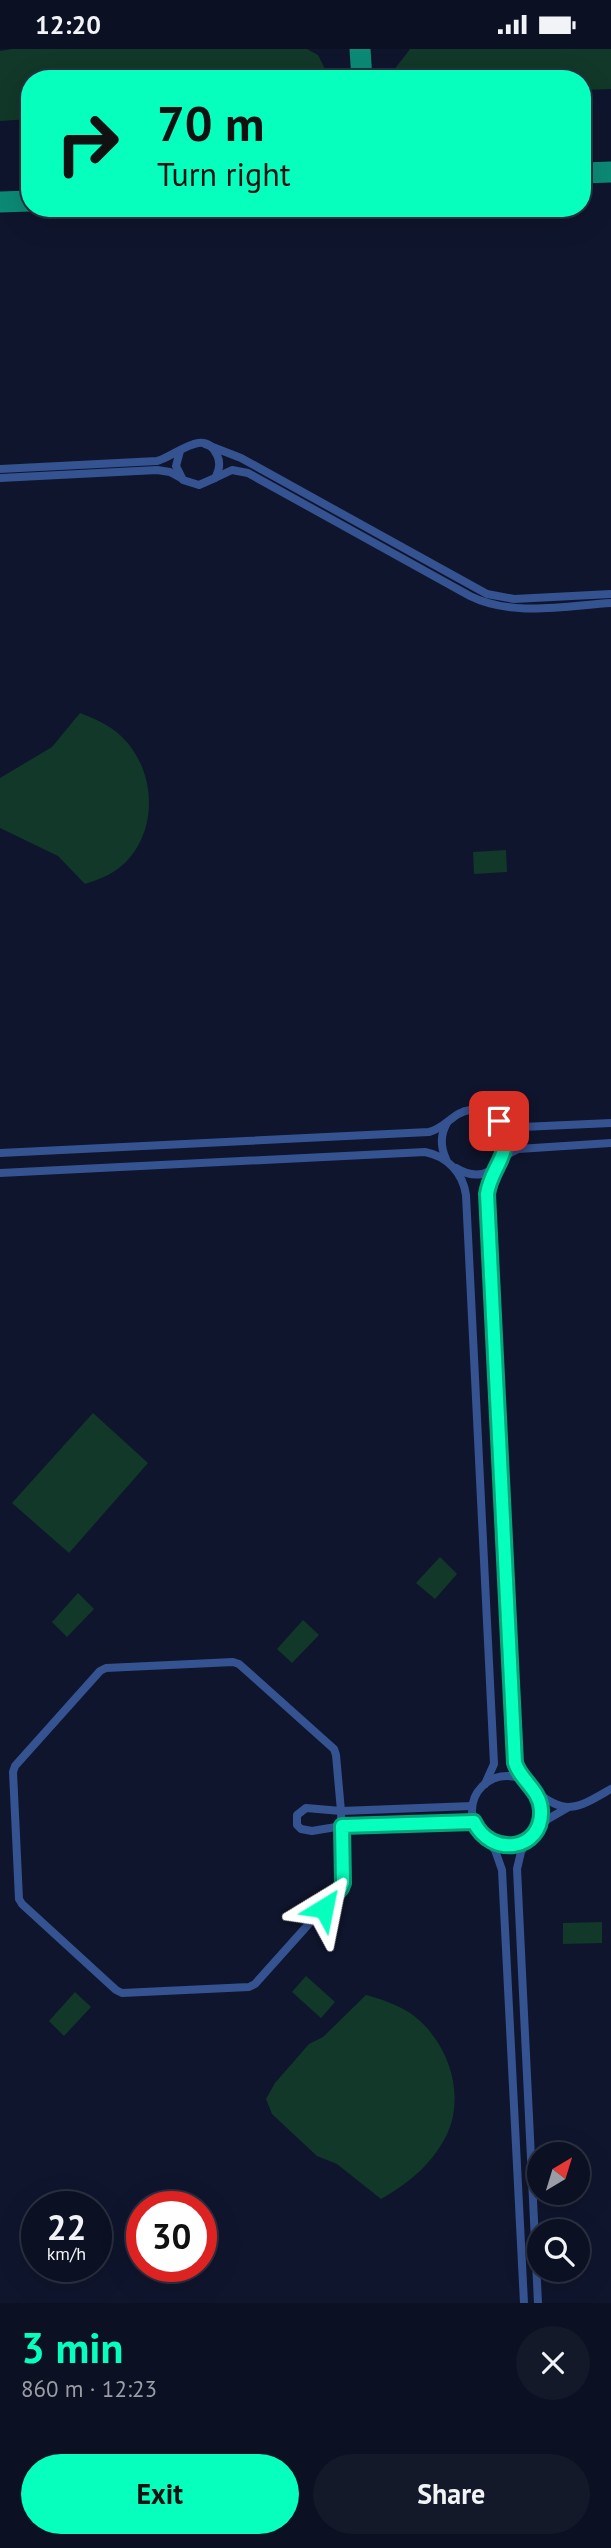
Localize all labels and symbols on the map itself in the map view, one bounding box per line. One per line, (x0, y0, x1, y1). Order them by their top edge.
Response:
pin (469, 1091, 529, 1151)
position arrow (287, 1871, 361, 1945)
north arrow (527, 2142, 590, 2205)
speed limit sign: 30 (126, 2191, 217, 2282)

